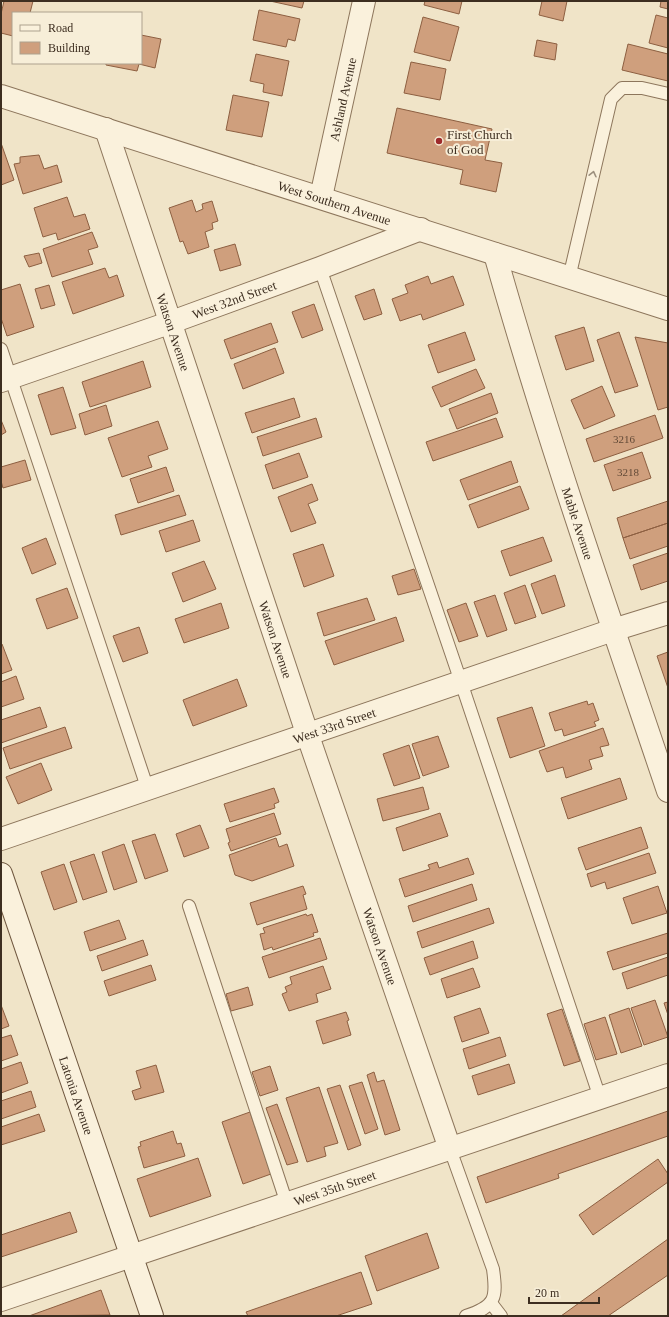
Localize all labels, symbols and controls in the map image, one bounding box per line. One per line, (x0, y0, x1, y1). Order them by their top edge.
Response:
legend (12, 12, 142, 64)
text: Road (48, 21, 73, 35)
text: Building (48, 41, 90, 55)
street label: Ashland Avenue (326, 56, 359, 143)
place label: First Church of God (447, 127, 513, 157)
marker: First Church of God (434, 136, 444, 146)
one-way arrow (589, 171, 597, 177)
street label: West Southern Avenue (276, 177, 393, 228)
street label: West 32nd Street (190, 277, 279, 322)
street label: Watson Avenue (154, 291, 194, 373)
house number: 3216 (613, 433, 636, 445)
house number: 3218 (617, 466, 640, 478)
street label: Mable Avenue (559, 485, 597, 562)
street label: Watson Avenue (256, 599, 296, 680)
street label: West 33rd Street (291, 704, 378, 746)
street label: Watson Avenue (360, 906, 401, 987)
street label: Latonia Avenue (56, 1054, 97, 1137)
street label: West 35th Street (292, 1167, 378, 1208)
scale bar (529, 1279, 599, 1305)
text: 20 m (535, 1286, 560, 1300)

